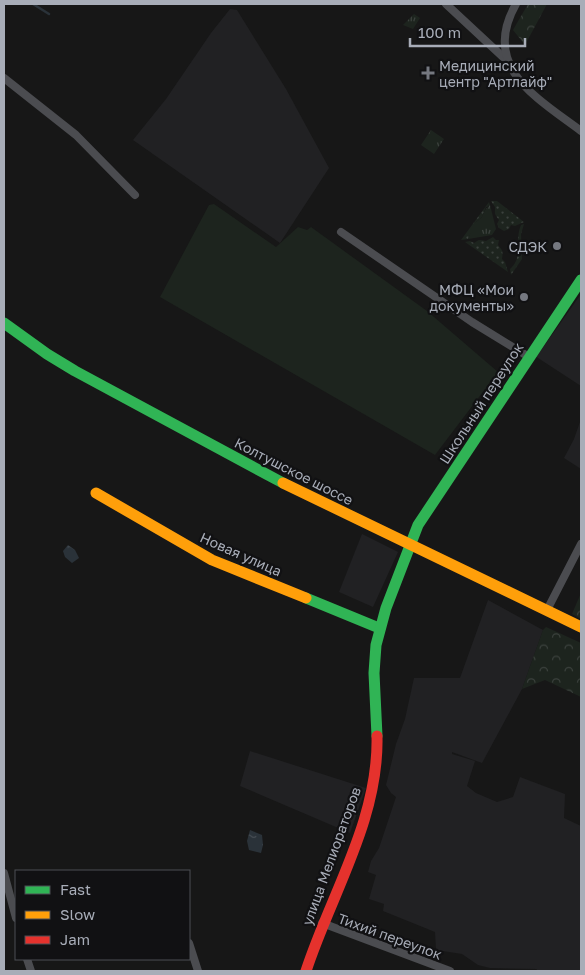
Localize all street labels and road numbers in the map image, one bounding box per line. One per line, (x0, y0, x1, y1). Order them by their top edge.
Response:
street label: Школьный переулок (435, 339, 527, 467)
street label: Колтушское шоссе (232, 434, 356, 508)
street label: Новая улица (198, 528, 284, 580)
street label: улица Мелиораторов (298, 784, 364, 928)
street label: Тихий переулок (336, 909, 444, 963)

